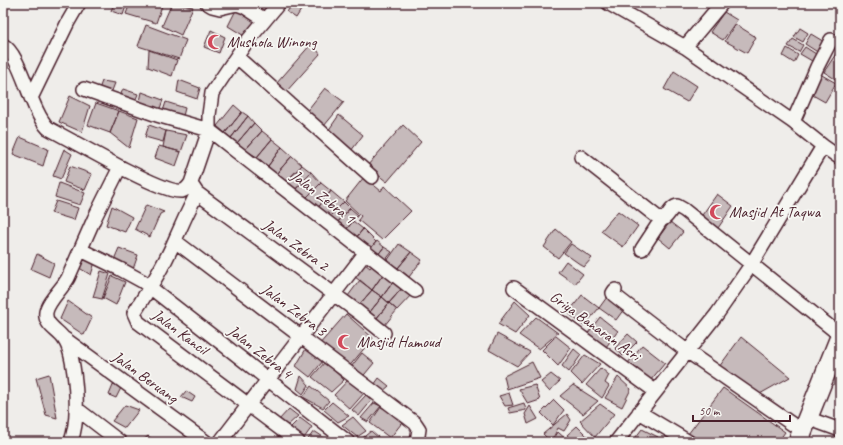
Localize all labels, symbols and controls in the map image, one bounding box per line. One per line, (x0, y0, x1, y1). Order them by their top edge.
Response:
place label: Mushola Winong (227, 32, 318, 52)
mosque icon: Mushola Winong (206, 33, 224, 51)
street label: Jalan Zebra 1 (286, 165, 360, 229)
place label: Masjid At Taqwa (729, 202, 822, 222)
mosque icon: Masjid At Taqwa (708, 203, 726, 221)
street label: Jalan Zebra 2 (258, 214, 334, 277)
street label: Jalan Zebra 3 (257, 278, 332, 342)
street label: Griya Banaran Asri (546, 287, 646, 367)
street label: Jalan Kancil (147, 304, 214, 361)
street label: Jalan Zebra 4 (223, 320, 298, 384)
place label: Masjid Hamoud (357, 332, 443, 352)
mosque icon: Masjid Hamoud (336, 333, 354, 351)
street label: Jalan Beruang (107, 346, 183, 408)
scale bar (693, 397, 790, 423)
text: 50 m (699, 403, 721, 419)

